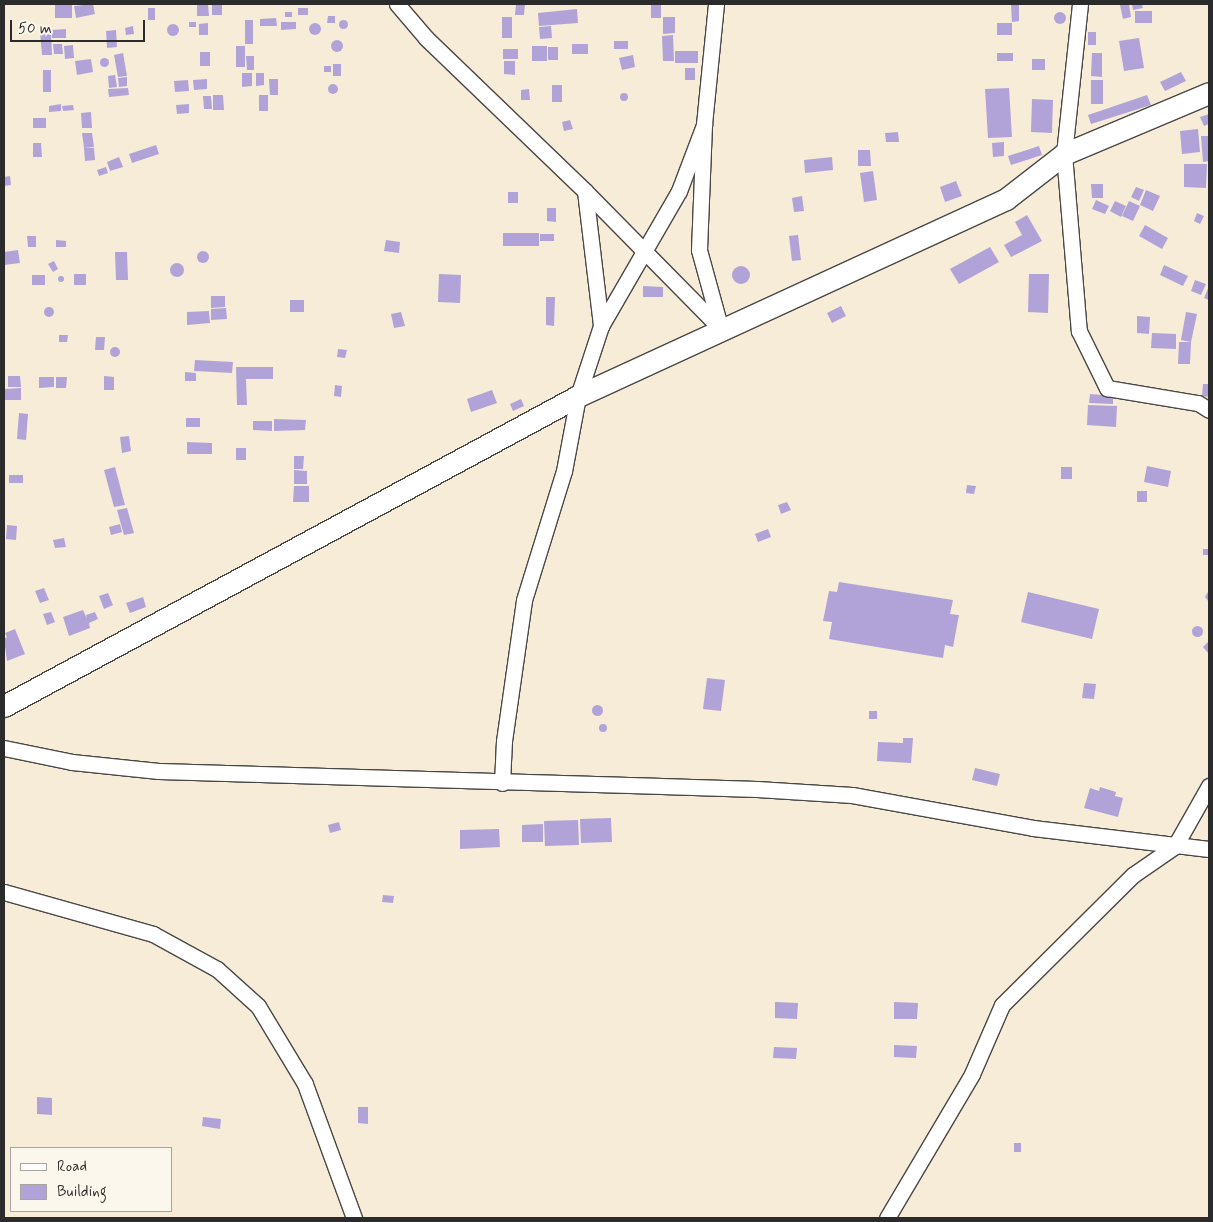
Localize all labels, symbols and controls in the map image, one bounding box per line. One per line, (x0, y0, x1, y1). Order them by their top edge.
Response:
scale bar (12, 10, 148, 42)
text: 50 m (18, 19, 52, 39)
legend (10, 1147, 172, 1212)
text: Road (57, 1157, 87, 1177)
text: Building (57, 1182, 107, 1202)

